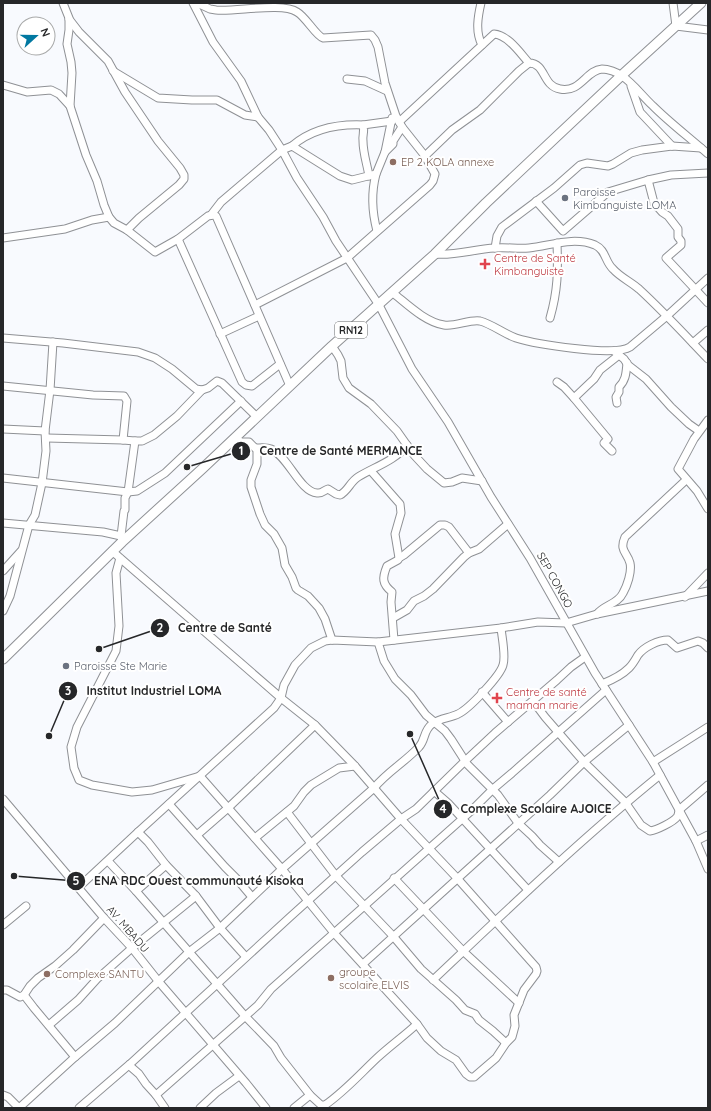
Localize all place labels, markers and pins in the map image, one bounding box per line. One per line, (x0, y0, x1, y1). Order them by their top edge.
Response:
place label: EP 2 KOLA annexe (401, 155, 494, 169)
marker: EP 2 KOLA annexe (388, 157, 398, 167)
place label: Paroisse Kimbanguiste LOMA (573, 185, 676, 212)
marker: Paroisse Kimbanguiste LOMA (560, 193, 570, 203)
place label: Centre de Santé Kimbanguiste (494, 251, 576, 278)
marker: Centre de Santé Kimbanguiste (479, 258, 491, 270)
callout: Centre de Santé MERMANCE (231, 439, 430, 463)
callout: Centre de Santé (150, 616, 280, 640)
place label: Paroisse Ste Marie (74, 659, 167, 673)
marker: Paroisse Ste Marie (61, 661, 71, 671)
callout: Institut Industriel LOMA (58, 679, 229, 703)
place label: Centre de santé maman marie (506, 685, 587, 712)
marker: Centre de santé maman marie (491, 692, 503, 704)
callout: Complexe Scolaire AJOICE (433, 797, 620, 821)
callout: ENA RDC Ouest communauté Kisoka (66, 869, 311, 893)
place label: groupe scolaire ELVIS (339, 965, 409, 992)
place label: Complexe SANTU (55, 967, 144, 981)
marker: Complexe SANTU (42, 969, 52, 979)
marker: groupe scolaire ELVIS (326, 973, 336, 983)

